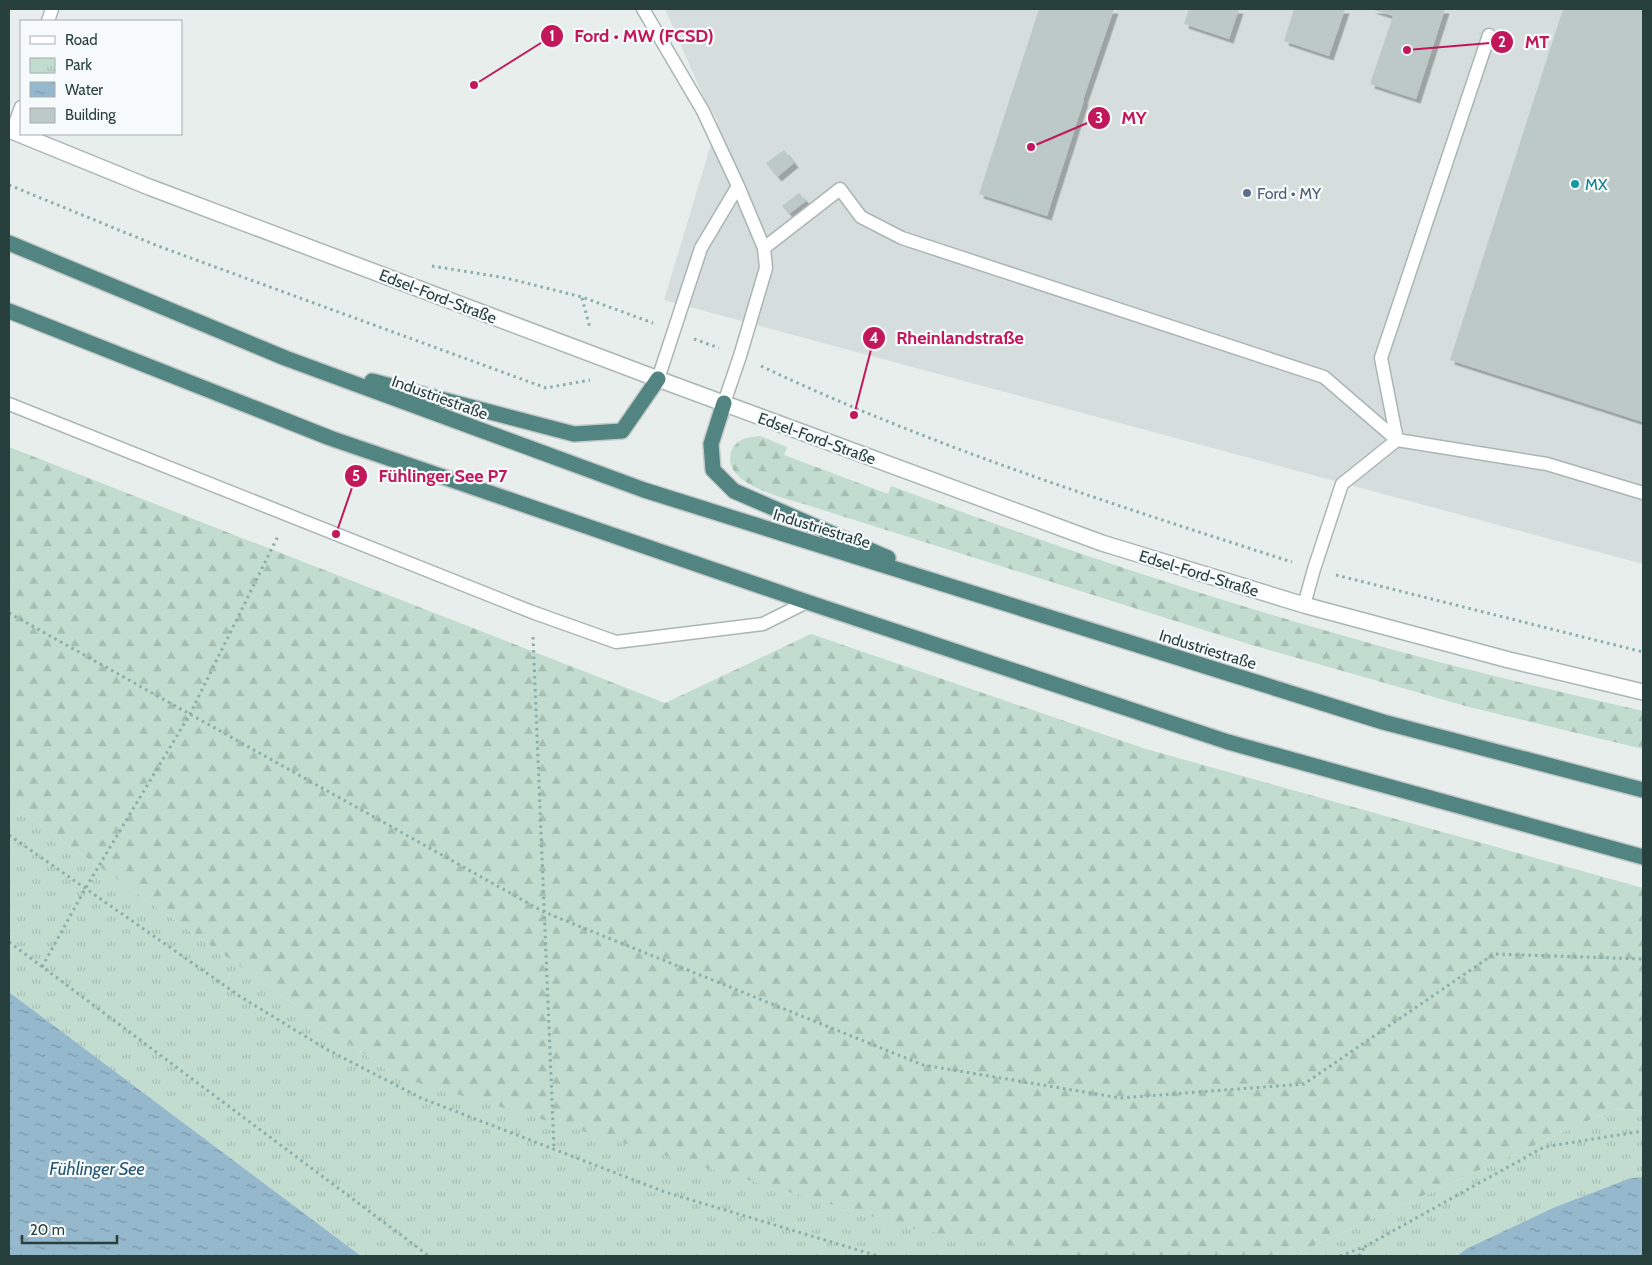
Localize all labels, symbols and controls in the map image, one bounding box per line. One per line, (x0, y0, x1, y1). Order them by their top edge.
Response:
callout: Ford • MW (FCSD) (539, 19, 724, 52)
legend (20, 20, 182, 135)
text: Ford • MW (FCSD) (574, 25, 714, 47)
callout: MT (1490, 26, 1559, 59)
text: 1 (549, 27, 555, 45)
text: Road (65, 31, 98, 49)
text: MT (1525, 31, 1549, 53)
text: 2 (1498, 33, 1506, 51)
text: Park (65, 56, 92, 74)
text: Water (65, 81, 103, 99)
callout: MY (1087, 101, 1157, 134)
text: Building (65, 106, 116, 124)
text: MY (1121, 107, 1148, 129)
text: 3 (1095, 109, 1103, 127)
place label: MX (1585, 175, 1608, 194)
marker: MX (1569, 178, 1581, 190)
place label: Ford • MY (1257, 184, 1322, 203)
marker: Ford • MY (1241, 187, 1253, 199)
street label: Edsel-Ford-Straße (376, 265, 499, 328)
callout: Rheinlandstraße (861, 321, 1034, 354)
text: Rheinlandstraße (896, 327, 1024, 349)
text: 4 (869, 329, 879, 347)
street label: Industriestraße (389, 371, 490, 424)
street label: Edsel-Ford-Straße (755, 408, 878, 469)
callout: Fühlinger See P7 (344, 459, 518, 492)
text: Fühlinger See P7 (379, 465, 508, 487)
text: 5 (352, 467, 360, 485)
street label: Industriestraße (771, 505, 873, 552)
street label: Edsel-Ford-Straße (1137, 546, 1261, 601)
street label: Industriestraße (1157, 626, 1259, 673)
water label: Fühlinger See (49, 1158, 145, 1180)
scale bar (22, 1212, 118, 1244)
text: 20 m (30, 1221, 65, 1239)

